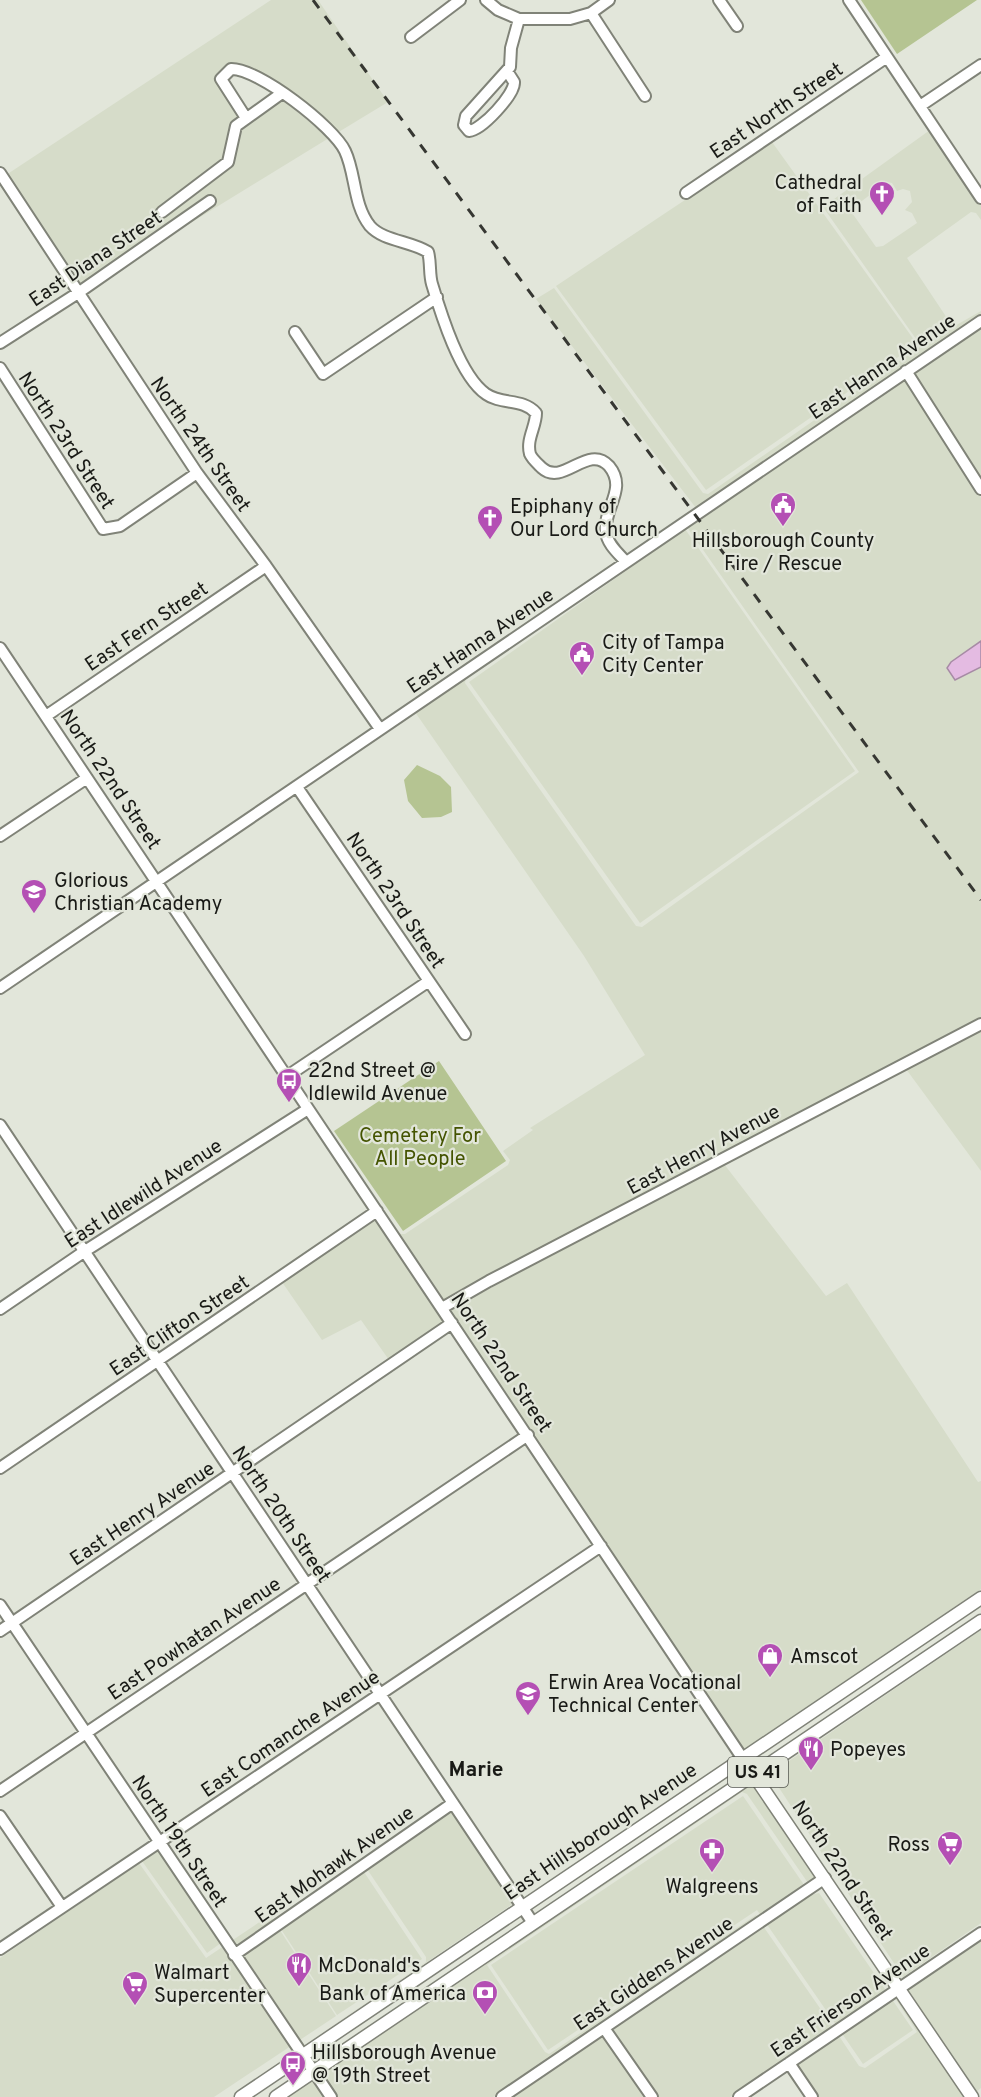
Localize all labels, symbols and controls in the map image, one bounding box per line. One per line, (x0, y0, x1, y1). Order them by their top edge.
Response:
street label: East North Street (705, 57, 849, 166)
place label: Cathedral of Faith (775, 171, 862, 220)
church icon: Cathedral of Faith (867, 179, 897, 217)
street label: East Diana Street (25, 206, 168, 314)
street label: East Hanna Avenue (804, 309, 962, 427)
street label: North 23rd Street (11, 367, 120, 515)
street label: North 24th Street (143, 373, 256, 518)
public building icon: Hillsborough County Fire / Rescue (768, 490, 798, 528)
place label: Epiphany of Our Lord Church (510, 495, 658, 544)
church icon: Epiphany of Our Lord Church (475, 503, 505, 541)
place label: Hillsborough County Fire / Rescue (692, 529, 874, 578)
street label: East Fern Street (81, 577, 214, 678)
street label: East Hanna Avenue (402, 583, 560, 701)
place label: City of Tampa City Center (602, 631, 724, 680)
public building icon: City of Tampa City Center (567, 639, 597, 677)
street label: North 22nd Street (53, 705, 166, 855)
street label: North 23rd Street (339, 828, 450, 974)
place label: Glorious Christian Academy (54, 869, 222, 918)
school or university icon: Glorious Christian Academy (19, 877, 49, 915)
place label: 22nd Street @ Idlewild Avenue (308, 1059, 447, 1108)
bus stop icon: 22nd Street @ Idlewild Avenue (274, 1066, 304, 1104)
street label: East Henry Avenue (623, 1099, 785, 1202)
park label: Cemetery For All People (359, 1124, 481, 1173)
street label: East Idlewild Avenue (60, 1134, 228, 1255)
street label: East Clifton Street (105, 1270, 255, 1383)
street label: North 22nd Street (444, 1288, 557, 1438)
street label: North 20th Street (225, 1442, 336, 1589)
street label: East Henry Avenue (66, 1456, 221, 1573)
street label: East Powhatan Avenue (103, 1572, 287, 1707)
shop icon: Amscot (755, 1641, 785, 1679)
place label: Amscot (790, 1645, 858, 1671)
street label: East Comanche Avenue (197, 1665, 386, 1804)
place label: Erwin Area Vocational Technical Center (548, 1671, 741, 1720)
school or university icon: Erwin Area Vocational Technical Center (513, 1679, 543, 1717)
restaurant icon: Popeyes (796, 1734, 826, 1772)
place label: Popeyes (830, 1738, 906, 1764)
district label: Marie (448, 1757, 504, 1784)
road number: US 41 (728, 1757, 788, 1787)
street label: East Hillsborough Avenue (499, 1758, 703, 1907)
street label: North 19th Street (124, 1771, 232, 1913)
street label: North 22nd Street (785, 1796, 898, 1946)
street label: East Mohawk Avenue (250, 1801, 420, 1930)
supermarket icon: Ross (935, 1829, 965, 1867)
place label: Ross (887, 1833, 930, 1859)
pharmacy icon: Walgreens (697, 1836, 727, 1874)
place label: Walgreens (665, 1875, 759, 1901)
street label: East Giddens Avenue (569, 1911, 739, 2038)
street label: East Frierson Avenue (766, 1939, 936, 2065)
restaurant icon: McDonald's (284, 1950, 314, 1988)
place label: McDonald's (318, 1954, 421, 1980)
place label: Walmart Supercenter (154, 1961, 266, 2010)
supermarket icon: Walmart Supercenter (120, 1969, 150, 2007)
bank icon: Bank of America (470, 1978, 500, 2016)
place label: Bank of America (319, 1982, 466, 2008)
place label: Hillsborough Avenue @ 19th Street (312, 2041, 496, 2090)
bus stop icon: Hillsborough Avenue @ 19th Street (278, 2049, 308, 2087)

